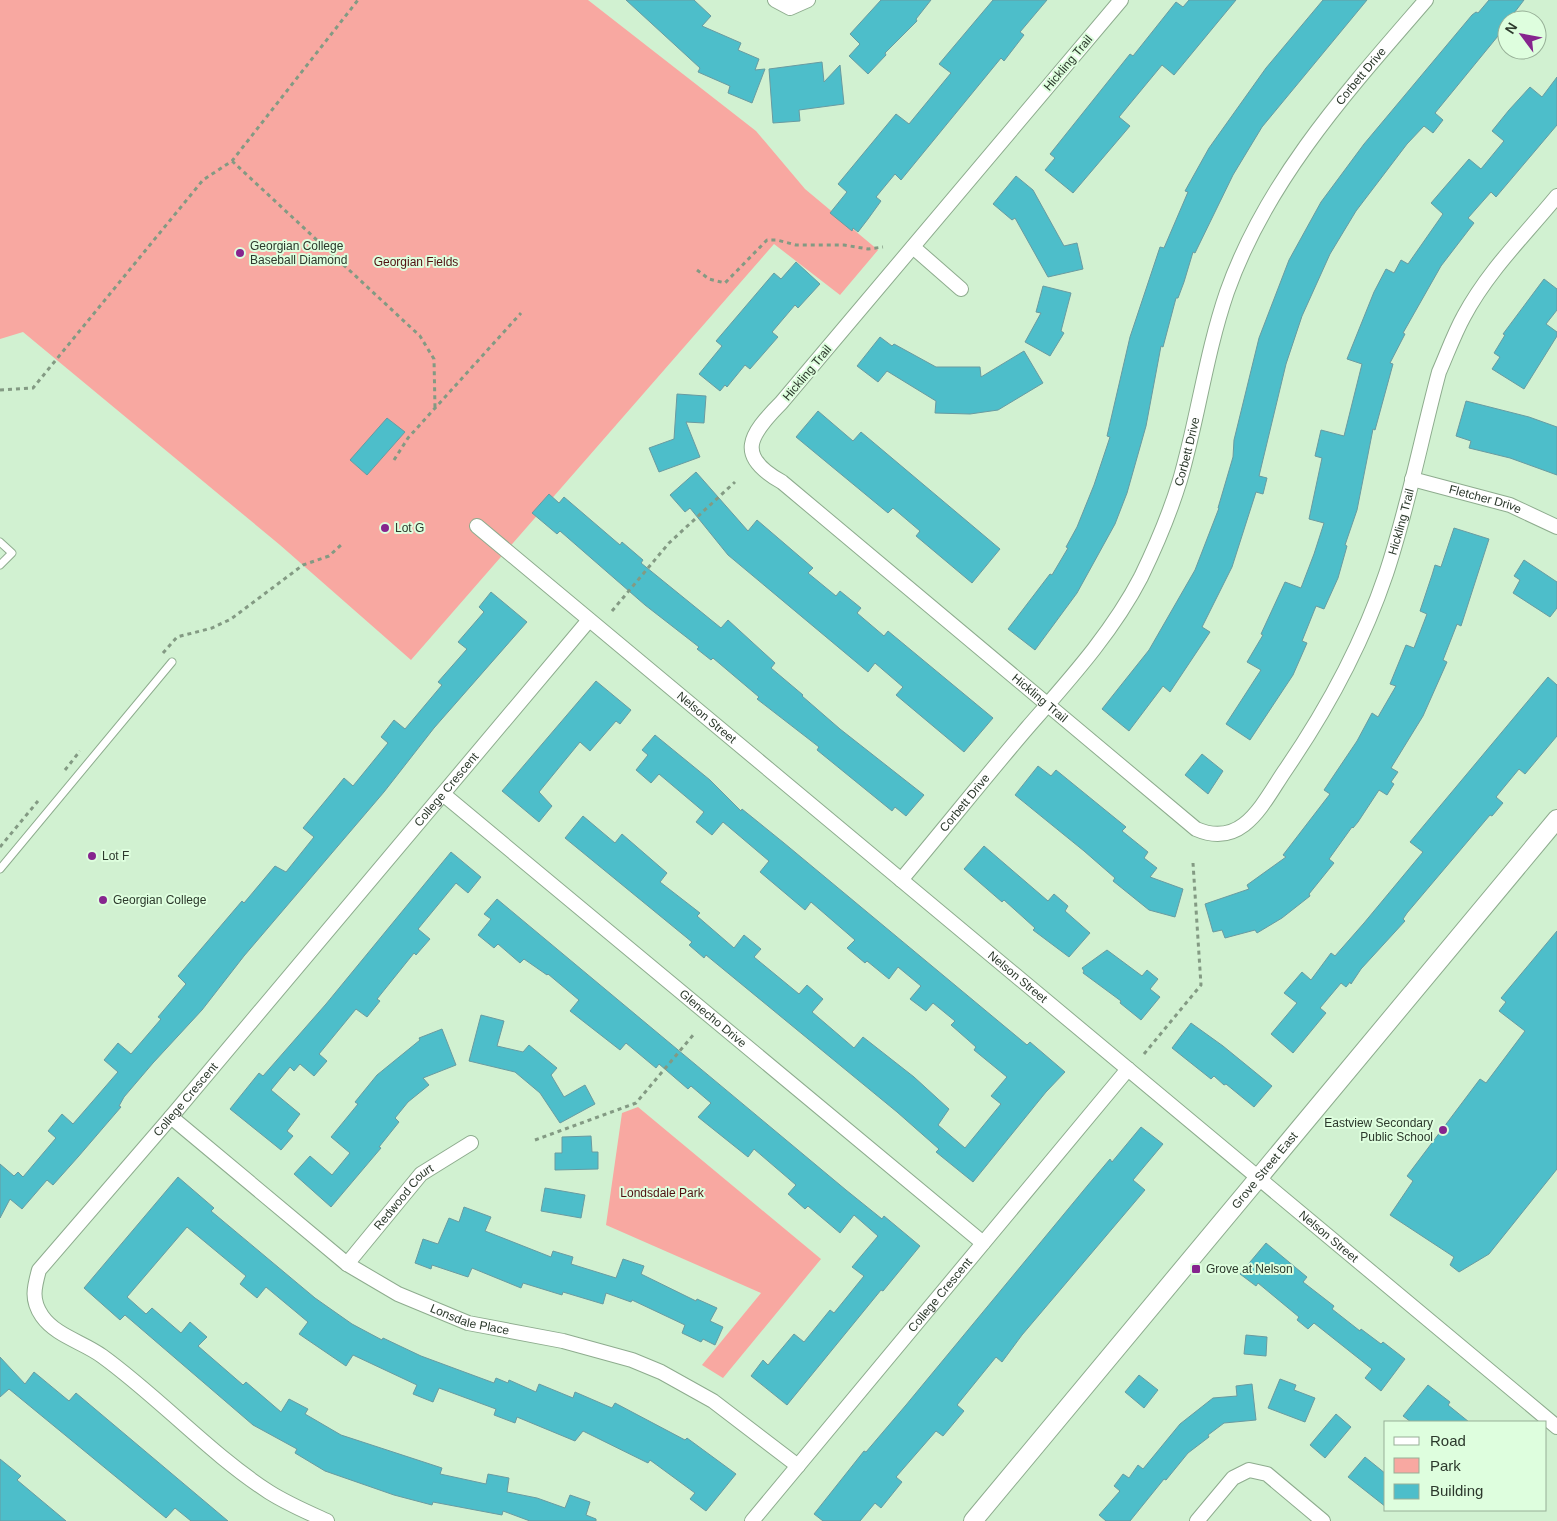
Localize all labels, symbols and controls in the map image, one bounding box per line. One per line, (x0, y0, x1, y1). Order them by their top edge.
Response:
north arrow (1497, 10, 1547, 60)
text: N (1502, 20, 1520, 37)
street label: Hickling Trail (1041, 32, 1095, 94)
street label: Corbett Drive (1333, 44, 1389, 108)
place label: Georgian College Baseball Diamond (250, 239, 347, 267)
marker: Georgian College Baseball Diamond (234, 247, 246, 259)
park label: Georgian Fields (374, 255, 458, 269)
street label: Hickling Trail (780, 342, 834, 404)
street label: Corbett Drive (1172, 415, 1202, 488)
street label: Fletcher Drive (1448, 482, 1524, 517)
street label: Hickling Trail (1385, 487, 1417, 557)
place label: Lot G (395, 521, 424, 535)
marker: Lot G (379, 522, 391, 534)
street label: Hickling Trail (1009, 671, 1070, 725)
street label: Nelson Street (674, 689, 740, 747)
street label: College Crescent (411, 749, 482, 829)
street label: Corbett Drive (937, 771, 993, 835)
place label: Lot F (102, 849, 129, 863)
marker: Lot F (86, 850, 98, 862)
place label: Georgian College (113, 893, 207, 907)
marker: Georgian College (97, 894, 109, 906)
street label: Nelson Street (985, 948, 1051, 1006)
street label: Glenecho Drive (677, 987, 749, 1050)
street label: College Crescent (150, 1059, 221, 1139)
place label: Eastview Secondary Public School (1324, 1116, 1433, 1144)
marker: Eastview Secondary Public School (1437, 1124, 1449, 1136)
street label: Grove Street East (1229, 1129, 1301, 1212)
street label: Redwood Court (371, 1161, 437, 1233)
park label: Londsdale Park (620, 1186, 705, 1200)
street label: Nelson Street (1296, 1208, 1362, 1266)
street label: College Crescent (905, 1255, 975, 1335)
place label: Grove at Nelson (1206, 1262, 1293, 1276)
marker: Grove at Nelson (1190, 1263, 1202, 1275)
street label: Lonsdale Place (428, 1301, 511, 1338)
legend (1384, 1421, 1547, 1511)
text: Road (1430, 1432, 1466, 1449)
text: Park (1430, 1457, 1461, 1474)
text: Building (1430, 1482, 1483, 1499)

